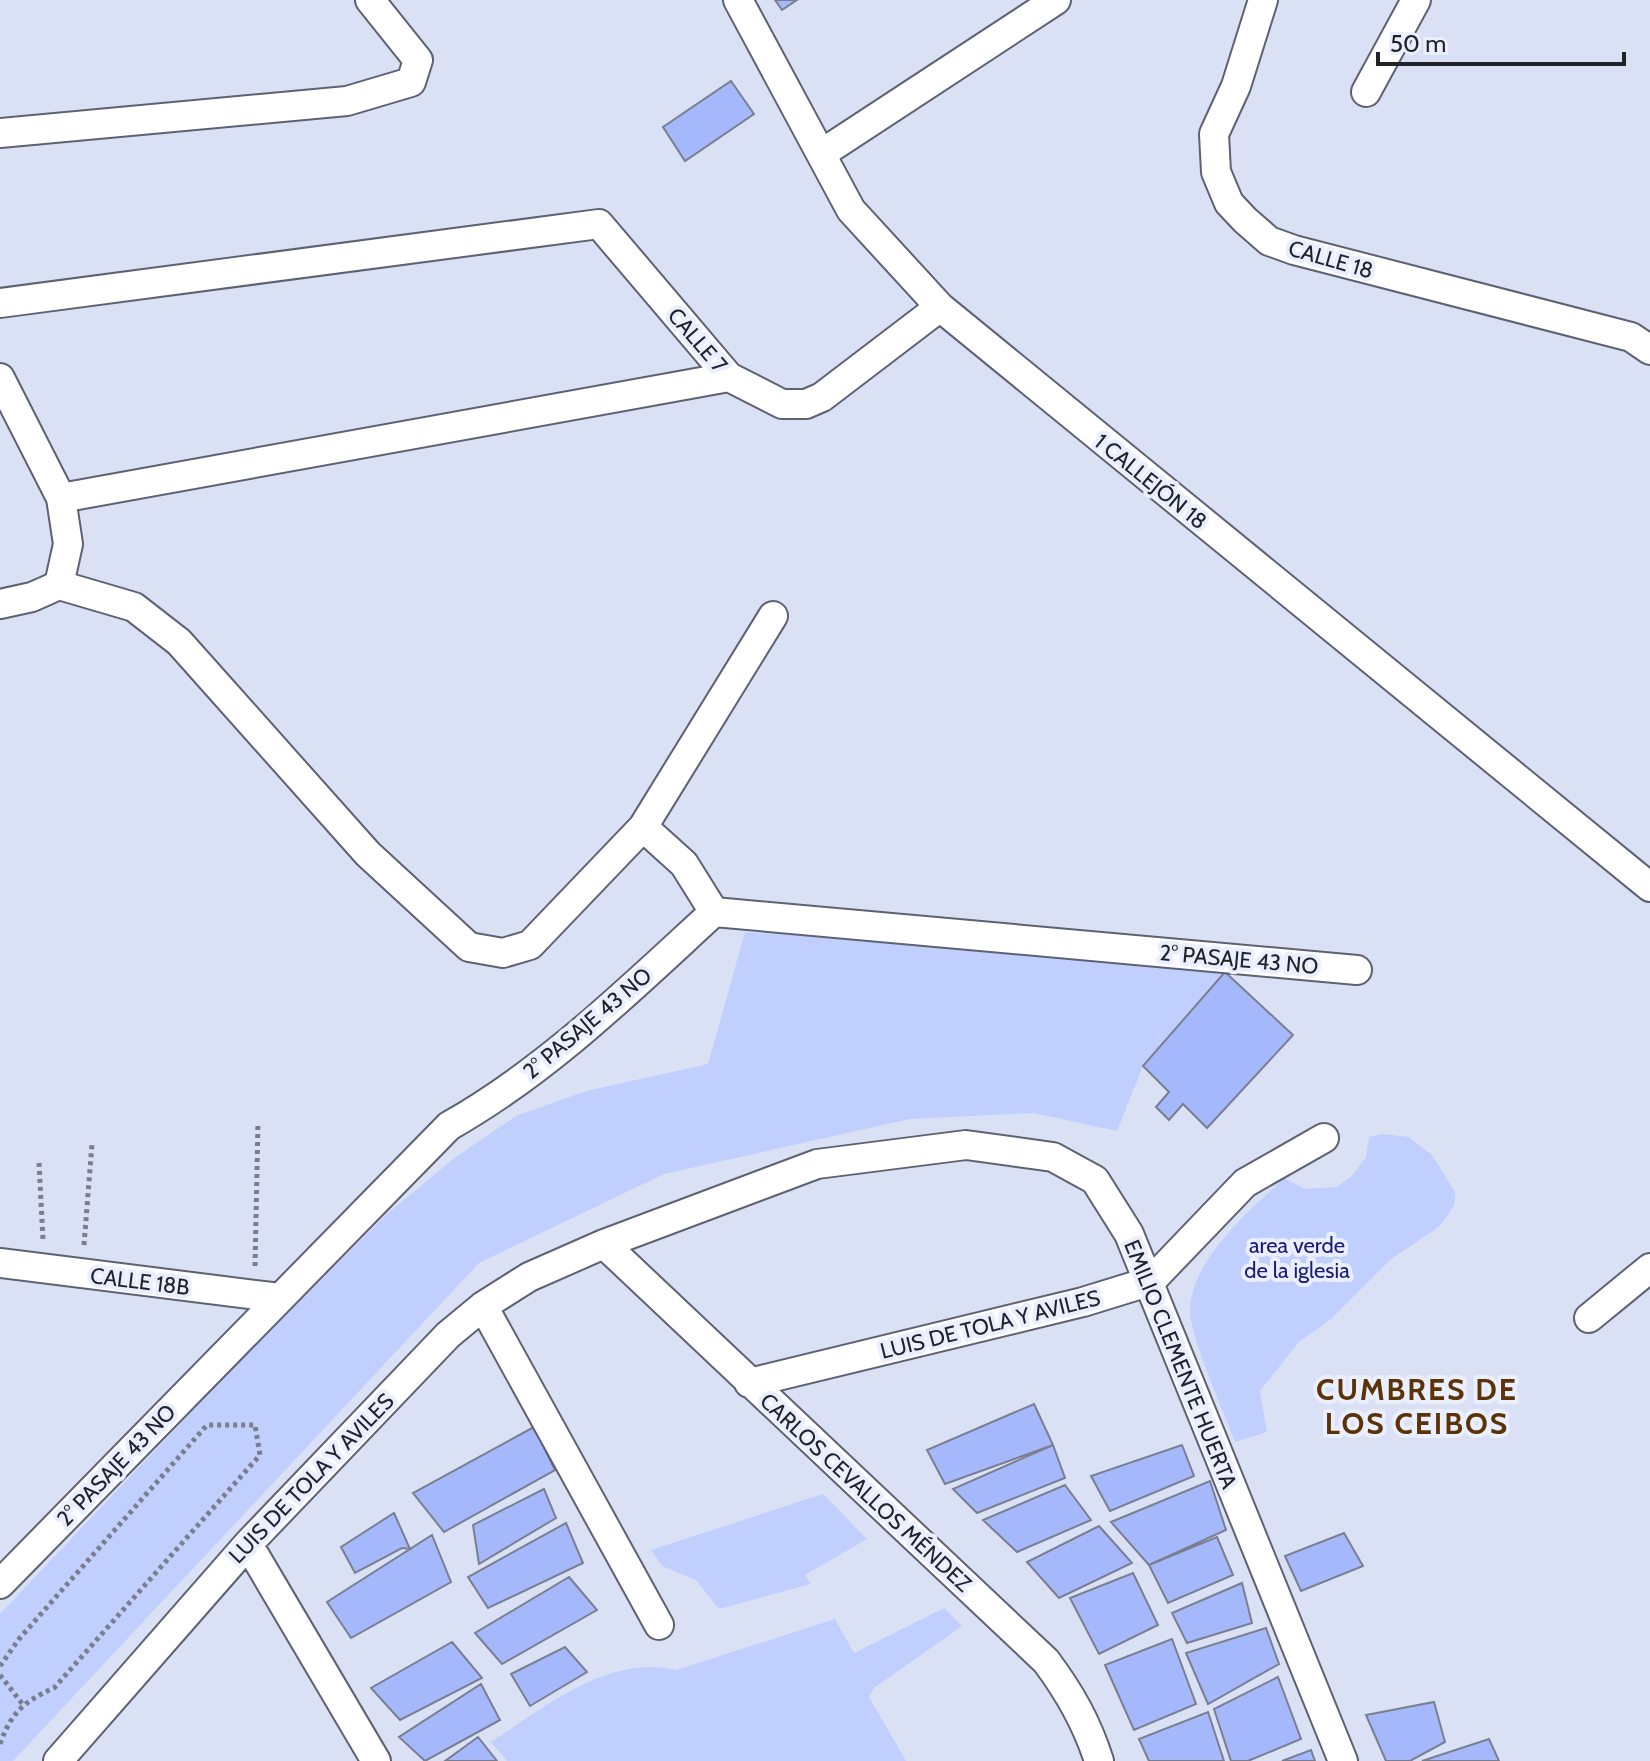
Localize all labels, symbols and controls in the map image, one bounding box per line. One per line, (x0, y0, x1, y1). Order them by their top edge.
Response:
scale bar (1378, 16, 1624, 66)
text: 50 m (1390, 29, 1446, 58)
street label: CALLE 18 (1285, 235, 1376, 284)
street label: CALLE 7 (662, 302, 733, 378)
street label: 1 CALLEJÓN 18 (1089, 428, 1212, 535)
street label: 2° PASAJE 43 NO (1158, 939, 1320, 980)
street label: 2° PASAJE 43 NO (518, 962, 657, 1085)
park label: area verde de la iglesia (1244, 1232, 1350, 1284)
street label: EMILIO CLEMENTE HUERTA (1118, 1236, 1243, 1493)
street label: CALLE 18B (89, 1262, 191, 1301)
street label: LUIS DE TOLA Y AVILES (877, 1284, 1103, 1365)
district label: CUMBRES DE LOS CEIBOS (1316, 1371, 1518, 1442)
street label: CARLOS CEVALLOS MÉNDEZ (754, 1387, 977, 1597)
street label: LUIS DE TOLA Y AVILES (223, 1388, 400, 1569)
street label: 2° PASAJE 43 NO (51, 1399, 181, 1532)

